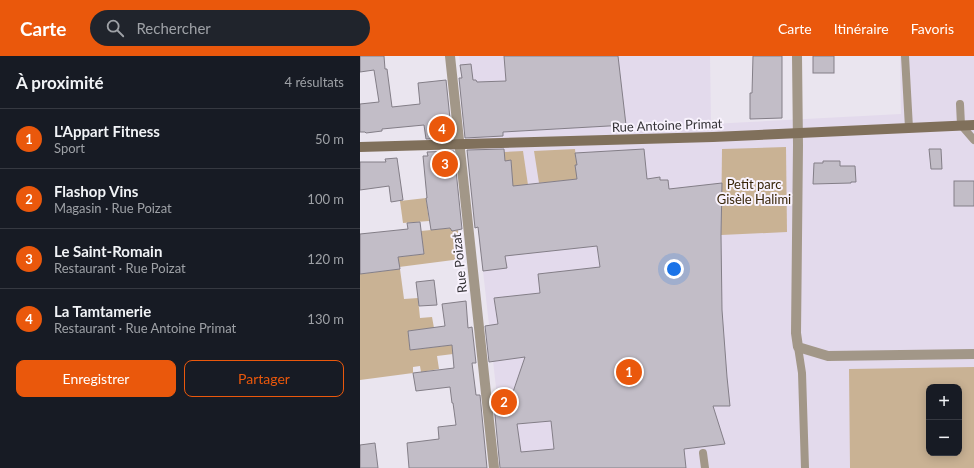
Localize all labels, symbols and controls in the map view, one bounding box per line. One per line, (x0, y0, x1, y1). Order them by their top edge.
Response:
search box (90, 10, 370, 46)
text: Carte (20, 17, 66, 40)
icon: search (104, 17, 126, 39)
text: Rechercher (136, 19, 211, 37)
text: Carte (778, 20, 812, 37)
text: Itinéraire (834, 20, 889, 37)
text: Favoris (911, 20, 954, 37)
text: À proximité (16, 72, 104, 93)
text: 4 résultats (285, 74, 344, 90)
pin: 4 (429, 114, 455, 144)
street label: Rue Antoine Primat (611, 115, 723, 135)
text: L'Appart Fitness (54, 122, 160, 140)
text: 1 (25, 131, 33, 147)
text: 50 m (315, 131, 344, 147)
text: Sport (54, 140, 85, 156)
pin: 3 (432, 149, 458, 179)
park label: Petit parc Gisèle Halimi (717, 176, 791, 207)
text: Flashop Vins (54, 182, 138, 200)
text: 2 (25, 191, 33, 207)
text: 100 m (307, 191, 344, 207)
text: Magasin · Rue Poizat (54, 200, 172, 216)
street label: Rue Poizat (448, 232, 470, 294)
text: Le Saint-Romain (54, 242, 162, 260)
text: 3 (25, 251, 33, 267)
text: 120 m (307, 251, 344, 267)
your location (664, 259, 684, 279)
text: Restaurant · Rue Poizat (54, 260, 186, 276)
text: La Tamtamerie (54, 302, 151, 320)
text: 4 (25, 311, 33, 327)
text: 130 m (307, 311, 344, 327)
text: Restaurant · Rue Antoine Primat (54, 320, 236, 336)
pin: 1 (616, 357, 642, 387)
button: Enregistrer (16, 360, 176, 397)
button: Partager (184, 360, 344, 397)
map controls (926, 384, 962, 456)
button: + (926, 384, 962, 420)
pin: 2 (491, 387, 517, 417)
button: − (926, 420, 962, 456)

